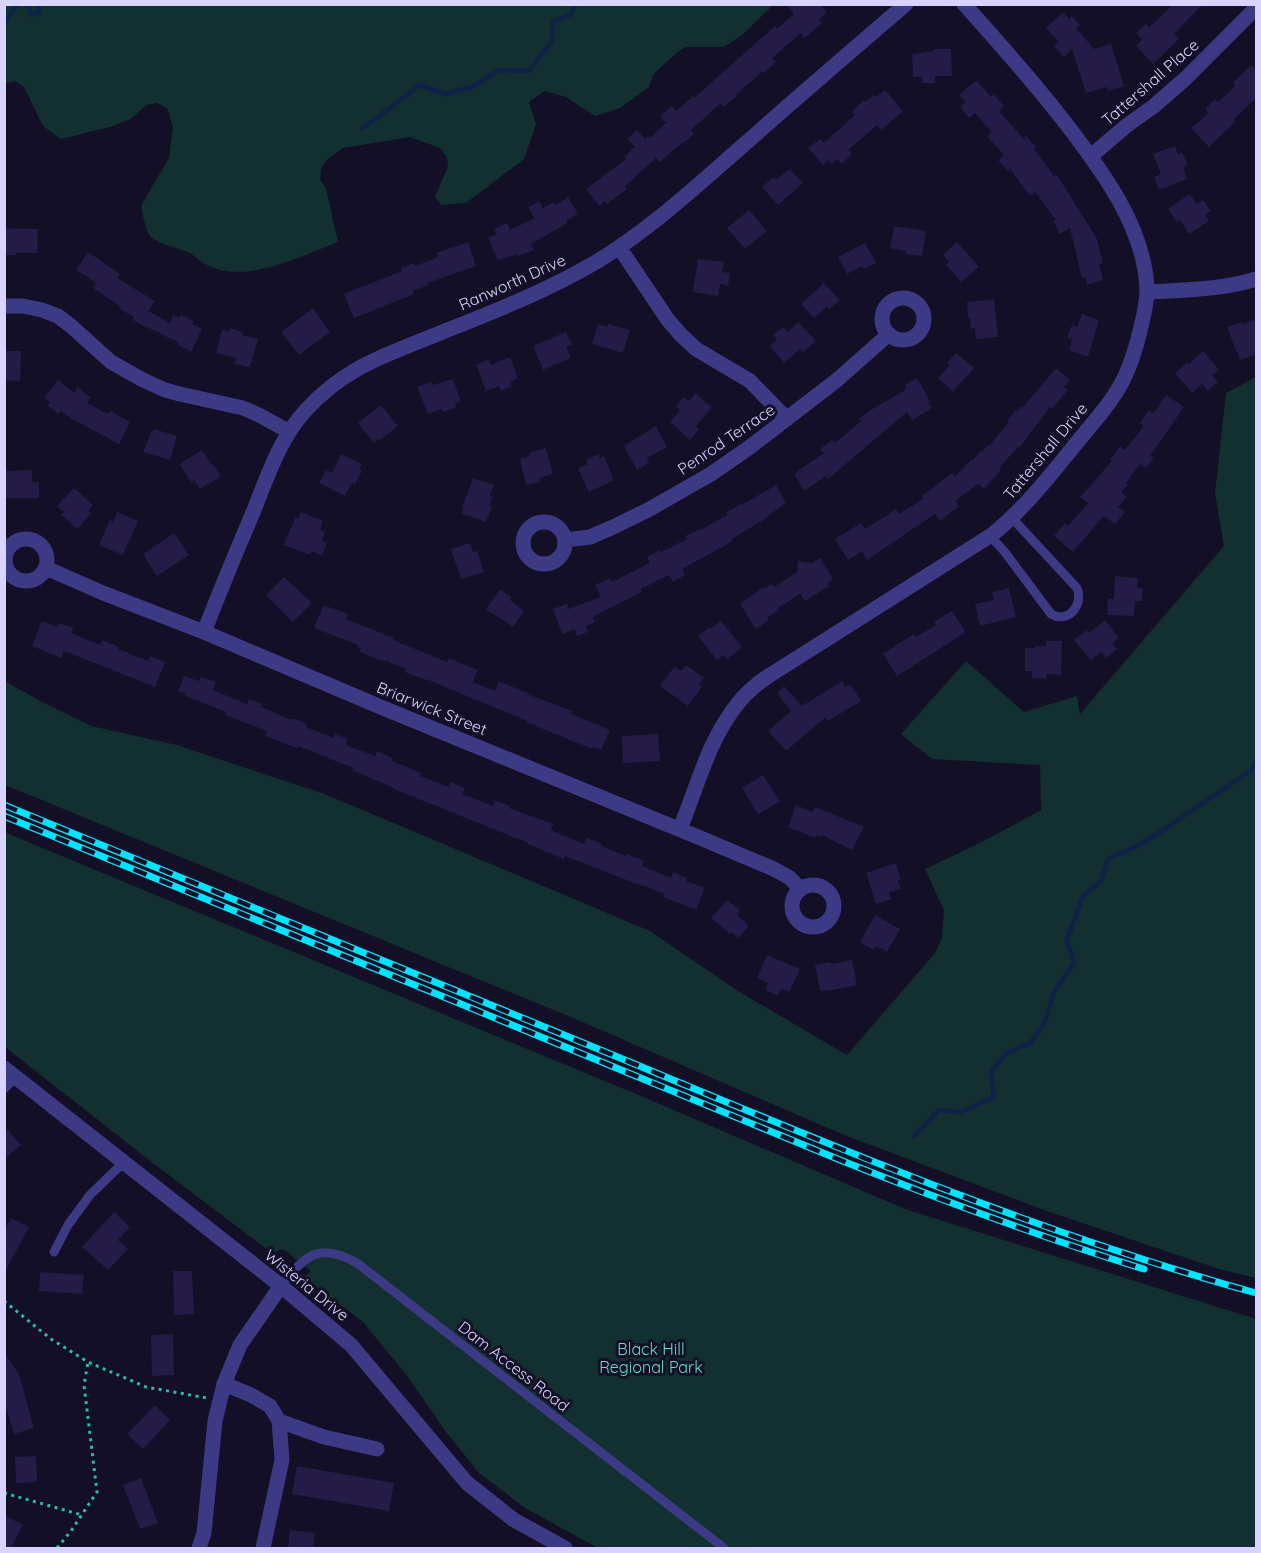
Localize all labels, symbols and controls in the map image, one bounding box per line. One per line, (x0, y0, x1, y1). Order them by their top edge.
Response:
street label: Tattershall Place (1097, 34, 1203, 130)
street label: Ranworth Drive (455, 249, 569, 315)
street label: Penrod Terrace (674, 399, 778, 479)
street label: Tattershall Drive (999, 399, 1091, 503)
street label: Briarwick Street (374, 677, 490, 739)
street label: Wisteria Drive (261, 1245, 353, 1325)
street label: Dam Access Road (455, 1317, 573, 1415)
park label: Black Hill Regional Park (599, 1339, 703, 1377)

